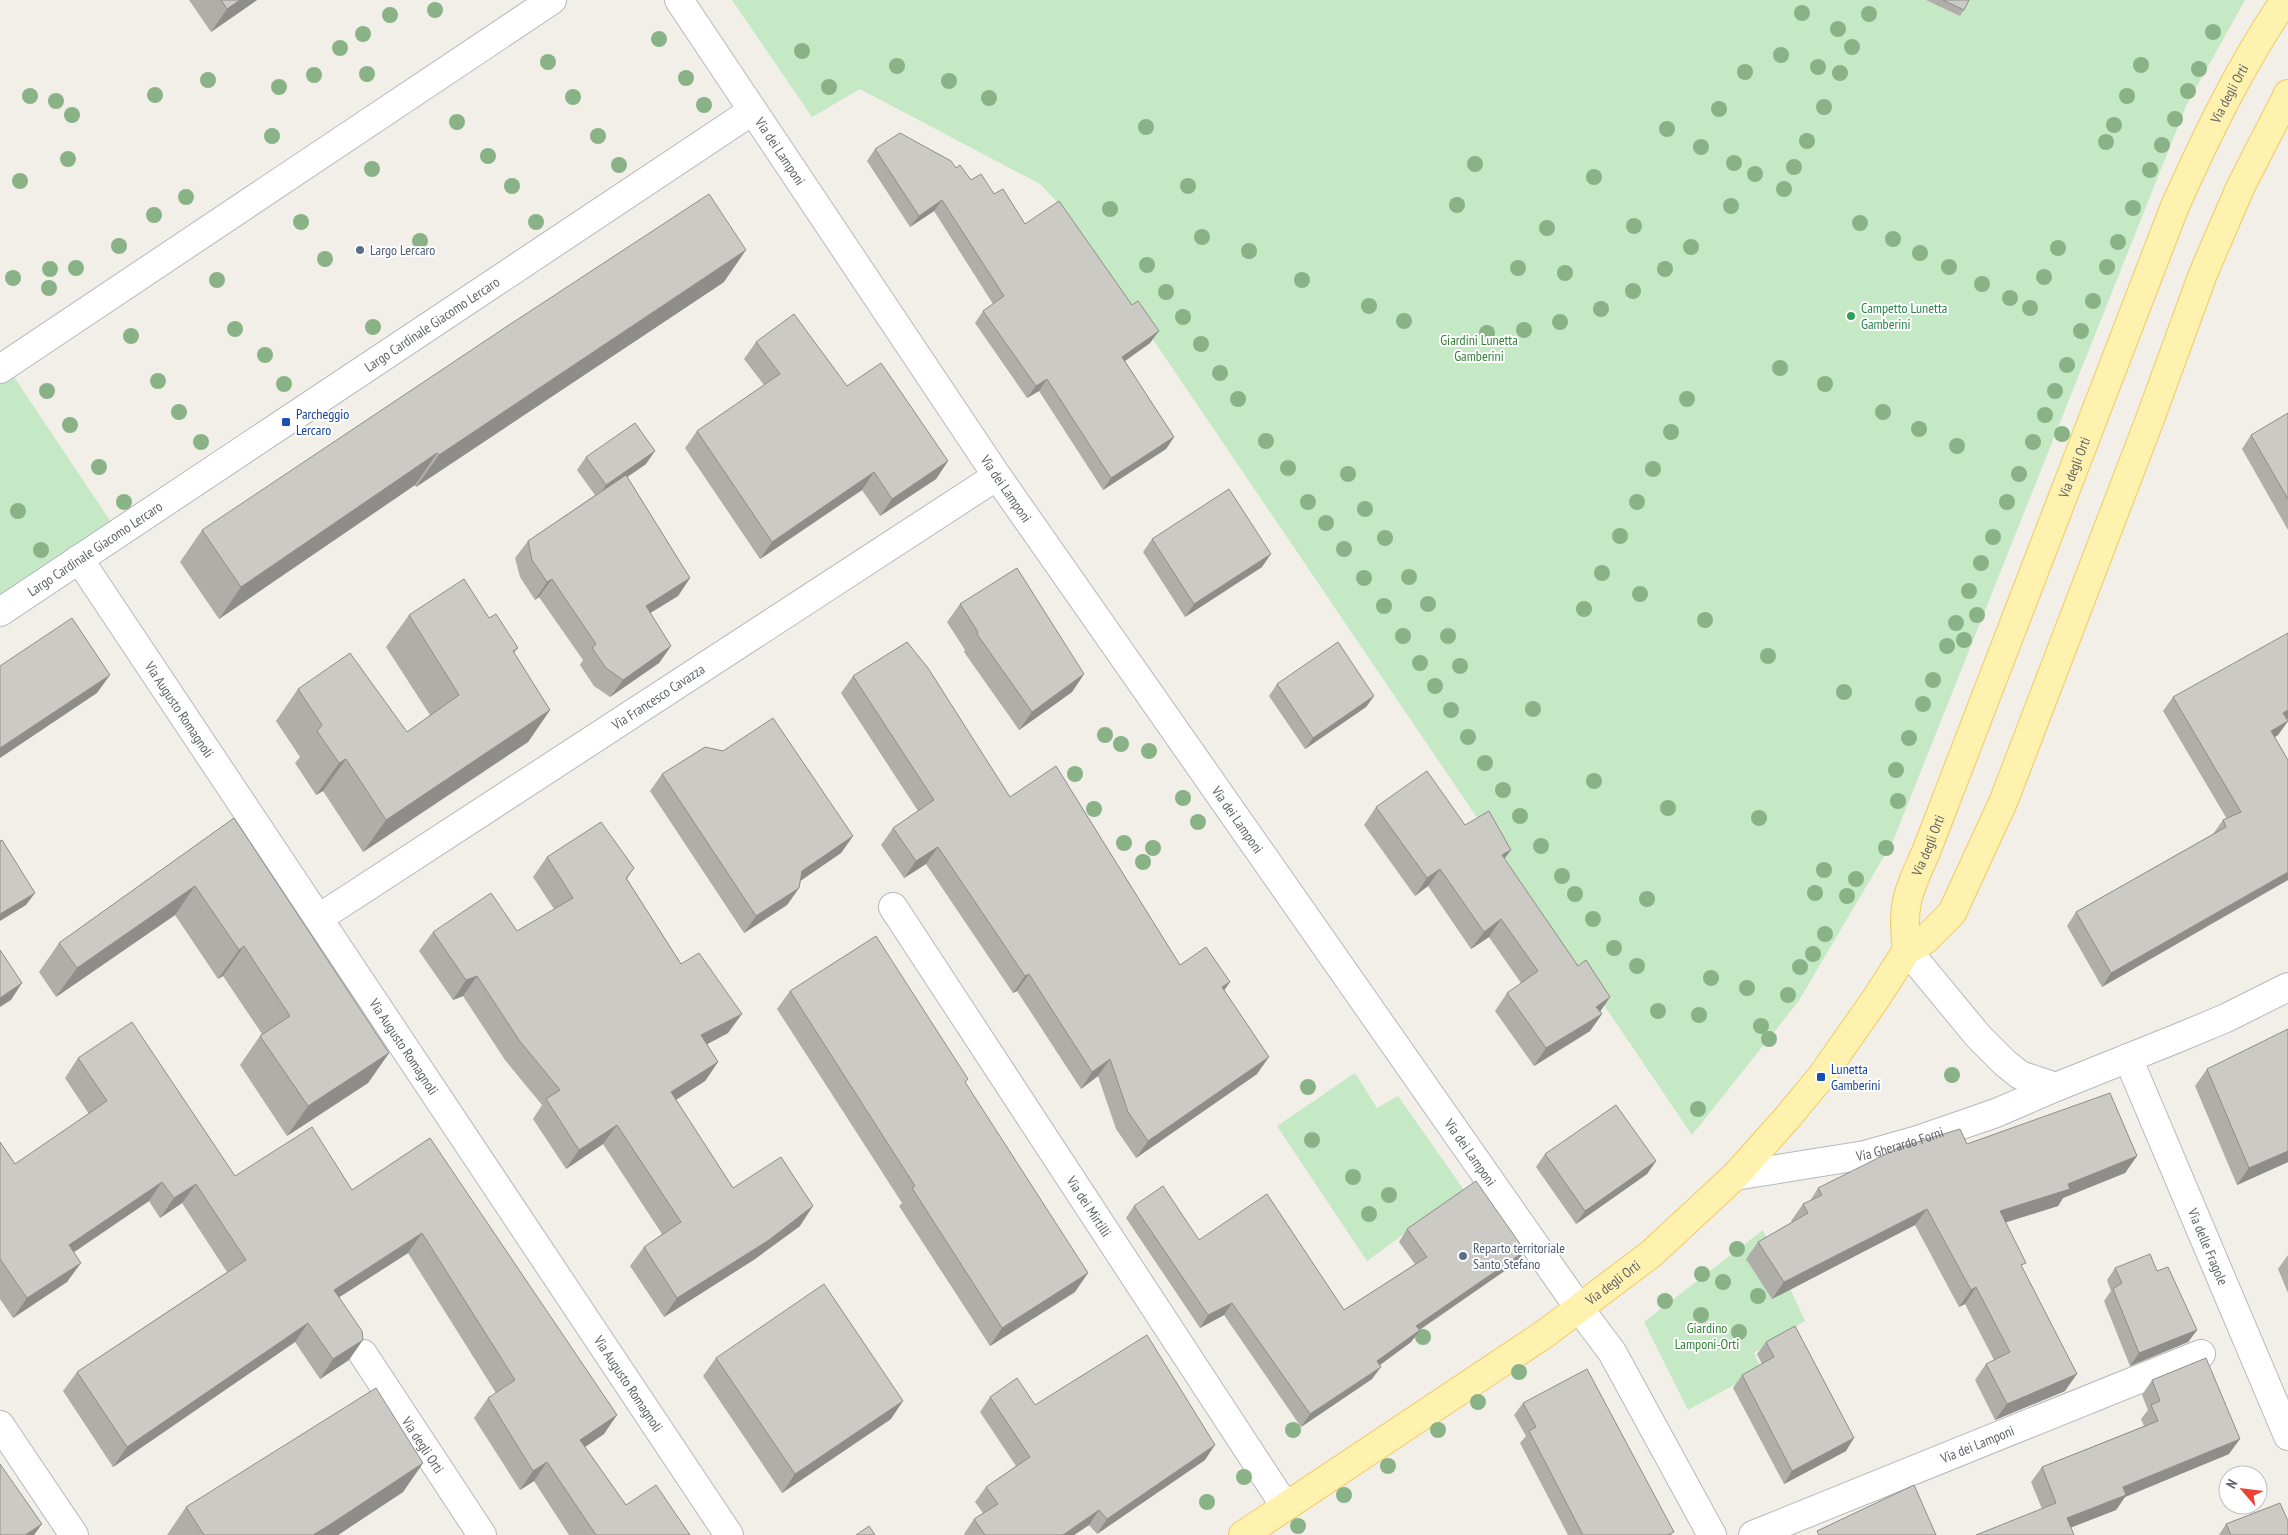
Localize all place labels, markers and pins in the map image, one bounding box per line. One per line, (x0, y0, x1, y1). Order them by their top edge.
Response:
place label: Largo Lercaro (370, 241, 435, 259)
marker: Largo Lercaro (354, 244, 366, 256)
place label: Campetto Lunetta Gamberini (1861, 299, 1947, 333)
marker: Campetto Lunetta Gamberini (1845, 310, 1857, 322)
place label: Parcheggio Lercaro (296, 405, 349, 439)
marker: Parcheggio Lercaro (280, 416, 292, 428)
place label: Lunetta Gamberini (1831, 1060, 1881, 1094)
marker: Lunetta Gamberini (1815, 1071, 1827, 1083)
place label: Reparto territoriale Santo Stefano (1473, 1239, 1565, 1273)
marker: Reparto territoriale Santo Stefano (1457, 1250, 1469, 1262)

